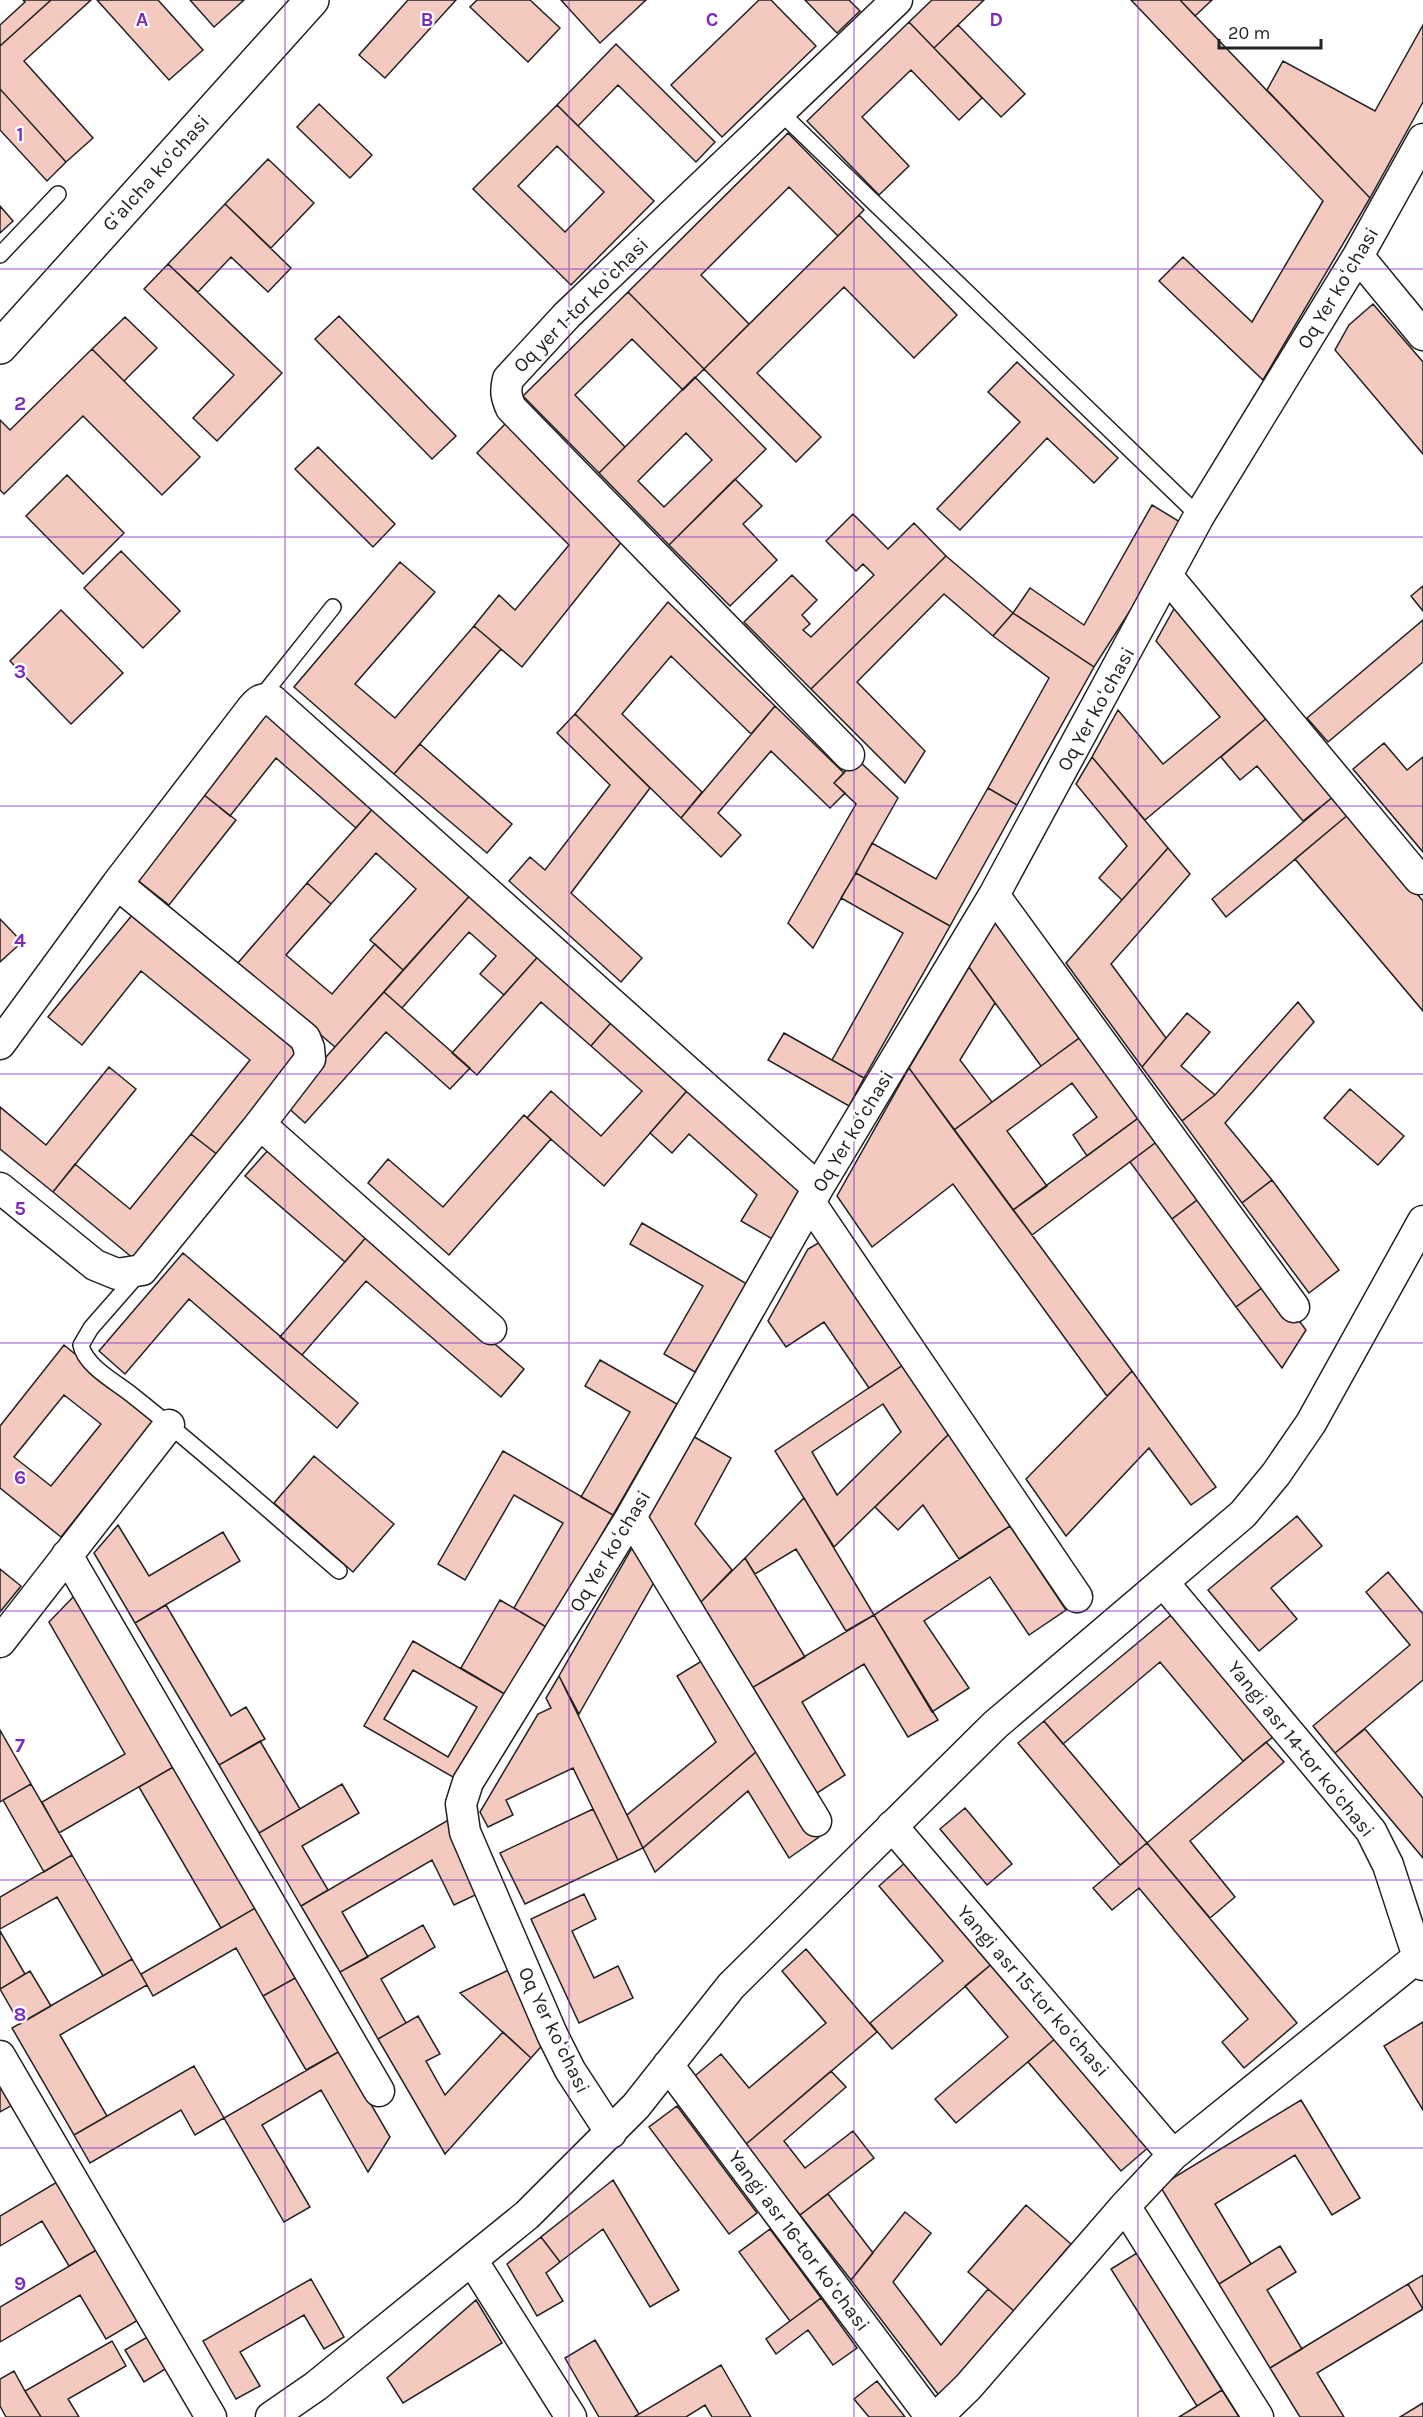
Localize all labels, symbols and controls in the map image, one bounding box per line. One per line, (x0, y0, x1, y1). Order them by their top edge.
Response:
text: A (136, 8, 149, 31)
text: B (421, 8, 433, 31)
text: C (706, 8, 718, 31)
text: D (989, 8, 1003, 31)
scale bar (1219, 12, 1321, 50)
text: 20 m (1228, 22, 1270, 44)
street label: Gʻalcha koʻchasi (98, 110, 214, 236)
text: 1 (16, 123, 24, 146)
street label: Oq Yer koʻchasi (1293, 223, 1383, 353)
street label: Oq yer 1-tor koʻchasi (509, 233, 653, 377)
text: 2 (14, 392, 26, 415)
street label: Oq Yer koʻchasi (1053, 643, 1139, 775)
text: 3 (14, 660, 26, 683)
text: 4 (14, 929, 26, 952)
street label: Oq Yer koʻchasi (808, 1066, 898, 1196)
text: 5 (14, 1197, 26, 1220)
text: 6 (14, 1466, 26, 1489)
street label: Oq Yer koʻchasi (565, 1486, 655, 1616)
street label: Yangi asr 14-tor koʻchasi (1223, 1656, 1379, 1842)
text: 7 (15, 1734, 25, 1757)
street label: Yangi asr 15-tor koʻchasi (952, 1900, 1114, 2082)
street label: Oq Yer koʻchasi (513, 1963, 595, 2097)
text: 8 (14, 2003, 26, 2026)
street label: Yangi asr 16-tor koʻchasi (724, 2146, 874, 2336)
text: 9 (14, 2272, 26, 2295)

